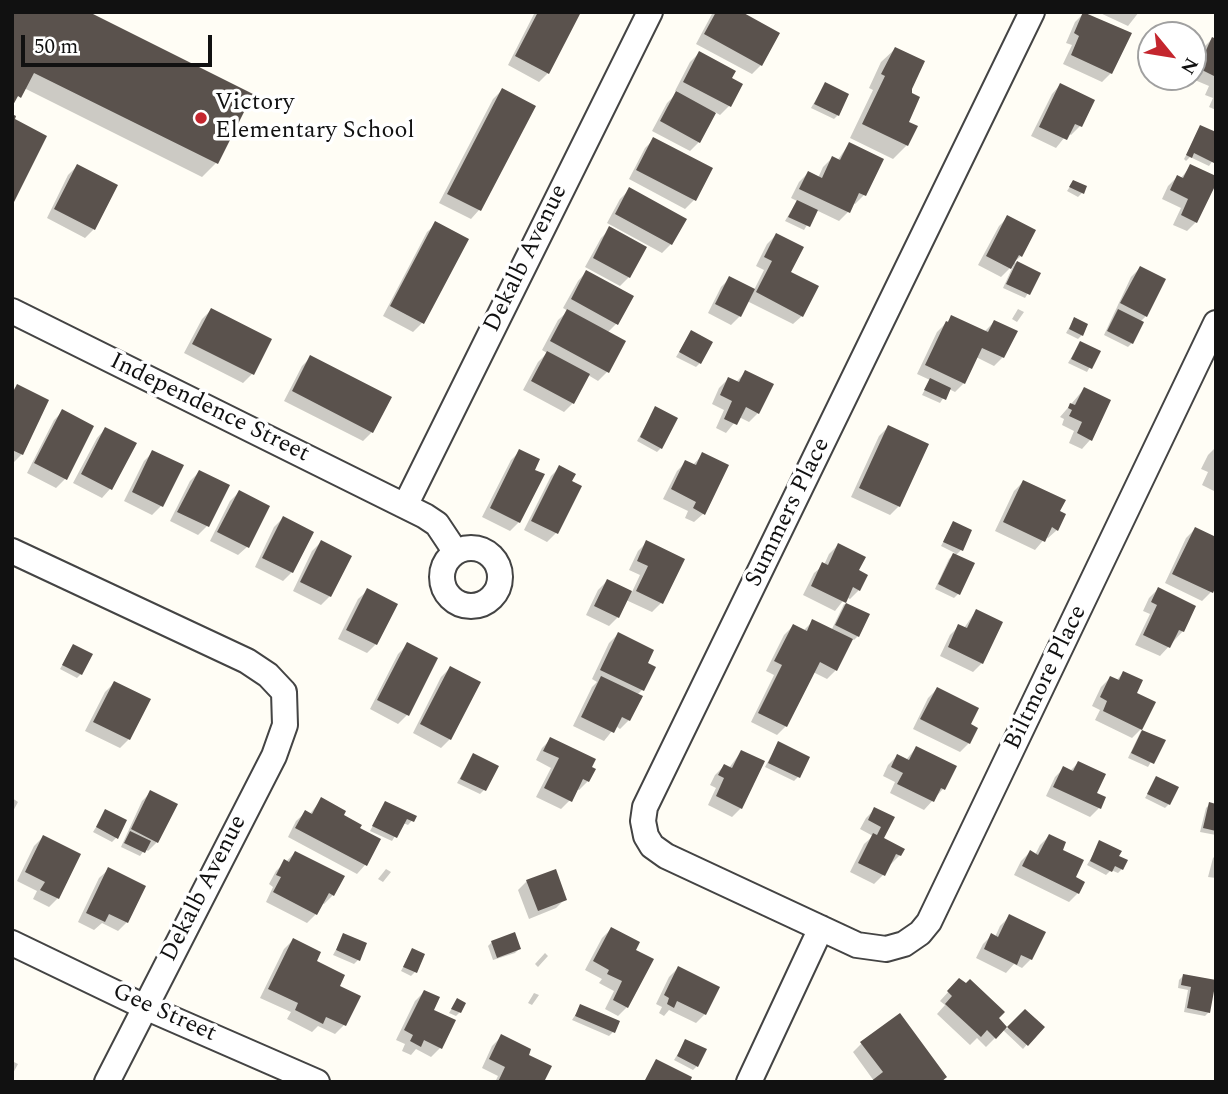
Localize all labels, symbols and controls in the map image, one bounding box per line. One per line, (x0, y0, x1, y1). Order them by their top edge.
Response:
scale bar (24, 21, 215, 65)
north arrow (1137, 21, 1207, 91)
text: 50 m (34, 31, 78, 63)
text: N (1172, 52, 1205, 80)
place label: Victory Elementary School (215, 90, 415, 146)
marker: Victory Elementary School (193, 110, 209, 126)
street label: Dekalb Avenue (479, 181, 575, 337)
street label: Independence Street (104, 348, 314, 470)
street label: Summers Place (741, 434, 837, 592)
street label: Biltmore Place (1000, 601, 1094, 755)
street label: Dekalb Avenue (156, 811, 254, 967)
street label: Gee Street (108, 978, 220, 1050)

